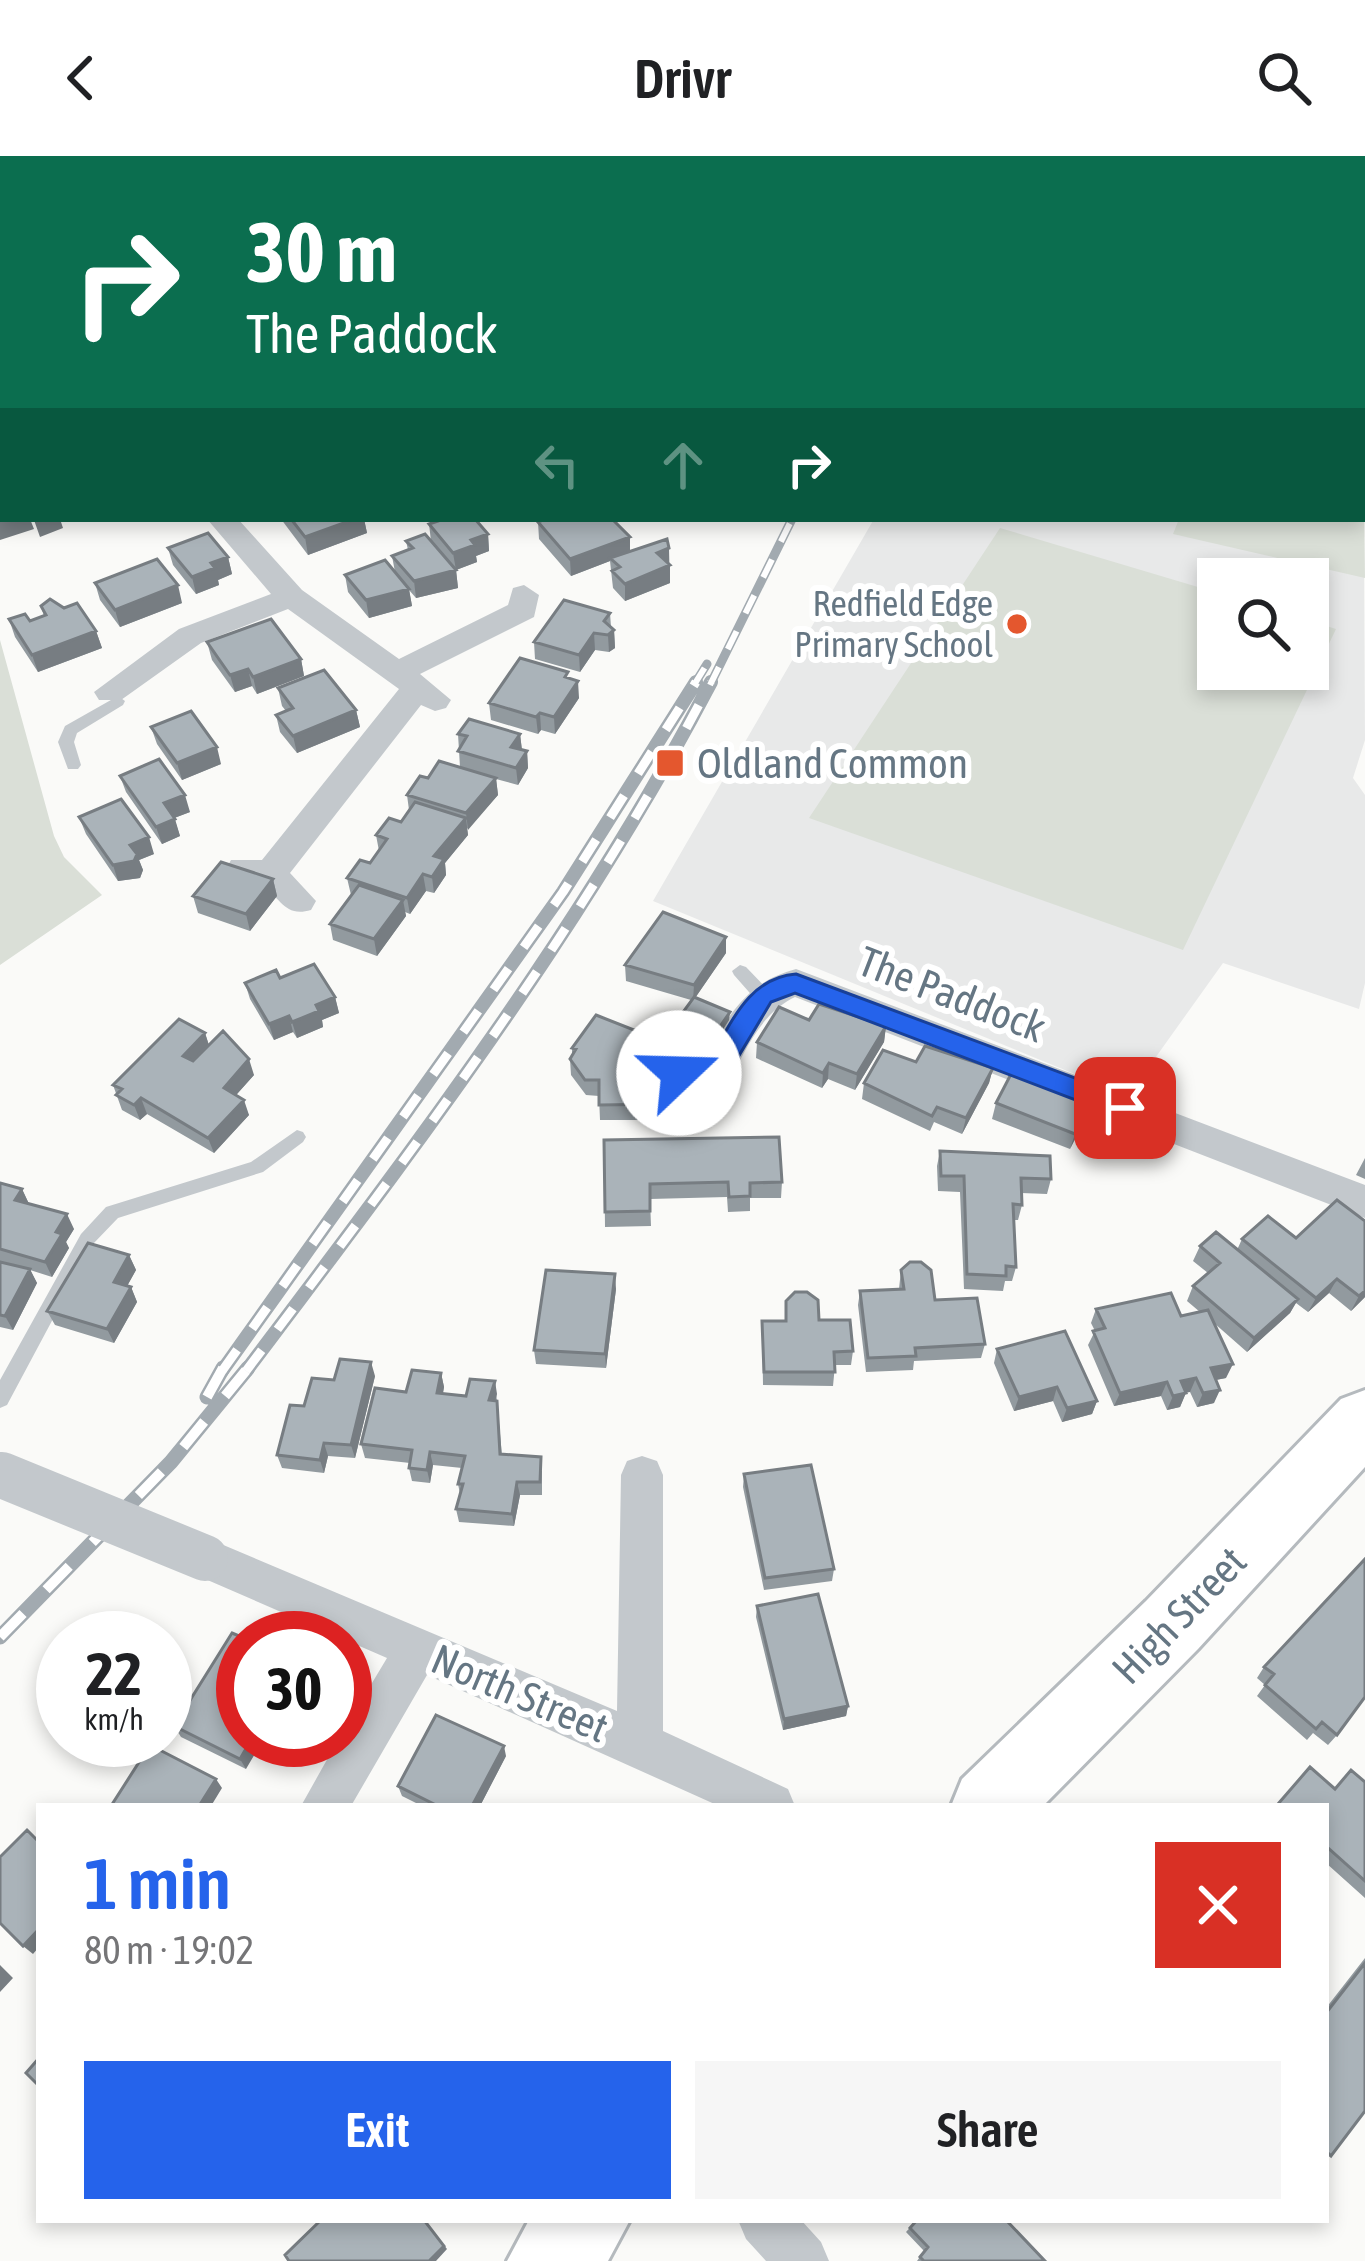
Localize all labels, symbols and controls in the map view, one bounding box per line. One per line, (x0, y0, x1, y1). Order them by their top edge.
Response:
icon: back (48, 45, 114, 111)
icon: search (1251, 45, 1317, 111)
text: Drivr (634, 48, 731, 109)
icon: right (48, 204, 204, 360)
text: 30 m (246, 204, 397, 300)
text: The Paddock (246, 303, 498, 364)
icon: left (524, 432, 590, 498)
icon: ahead (650, 432, 716, 498)
icon: right (776, 432, 842, 498)
map controls (1197, 558, 1329, 690)
button: search (1197, 558, 1329, 690)
place label: Redfield Edge Primary School (794, 582, 993, 665)
marker: Redfield Edge Primary School (1004, 611, 1030, 637)
place label: Oldland Common (697, 739, 968, 787)
marker: Oldland Common (654, 747, 686, 779)
street label: The Paddock (852, 937, 1052, 1051)
position arrow (616, 1010, 742, 1136)
pin (1074, 1057, 1176, 1159)
icon: arrive (1092, 1075, 1158, 1141)
street label: High Street (1103, 1537, 1255, 1693)
speed limit sign: 30 (216, 1611, 372, 1767)
street label: North Street (425, 1634, 615, 1752)
text: 22 (86, 1639, 142, 1708)
text: km/h (84, 1702, 144, 1736)
text: 1 min (84, 1842, 231, 1924)
button: close (1155, 1842, 1281, 1968)
text: 80 m · 19:02 (84, 1928, 254, 1972)
button: Exit (84, 2061, 671, 2199)
button: Share (695, 2061, 1281, 2199)

